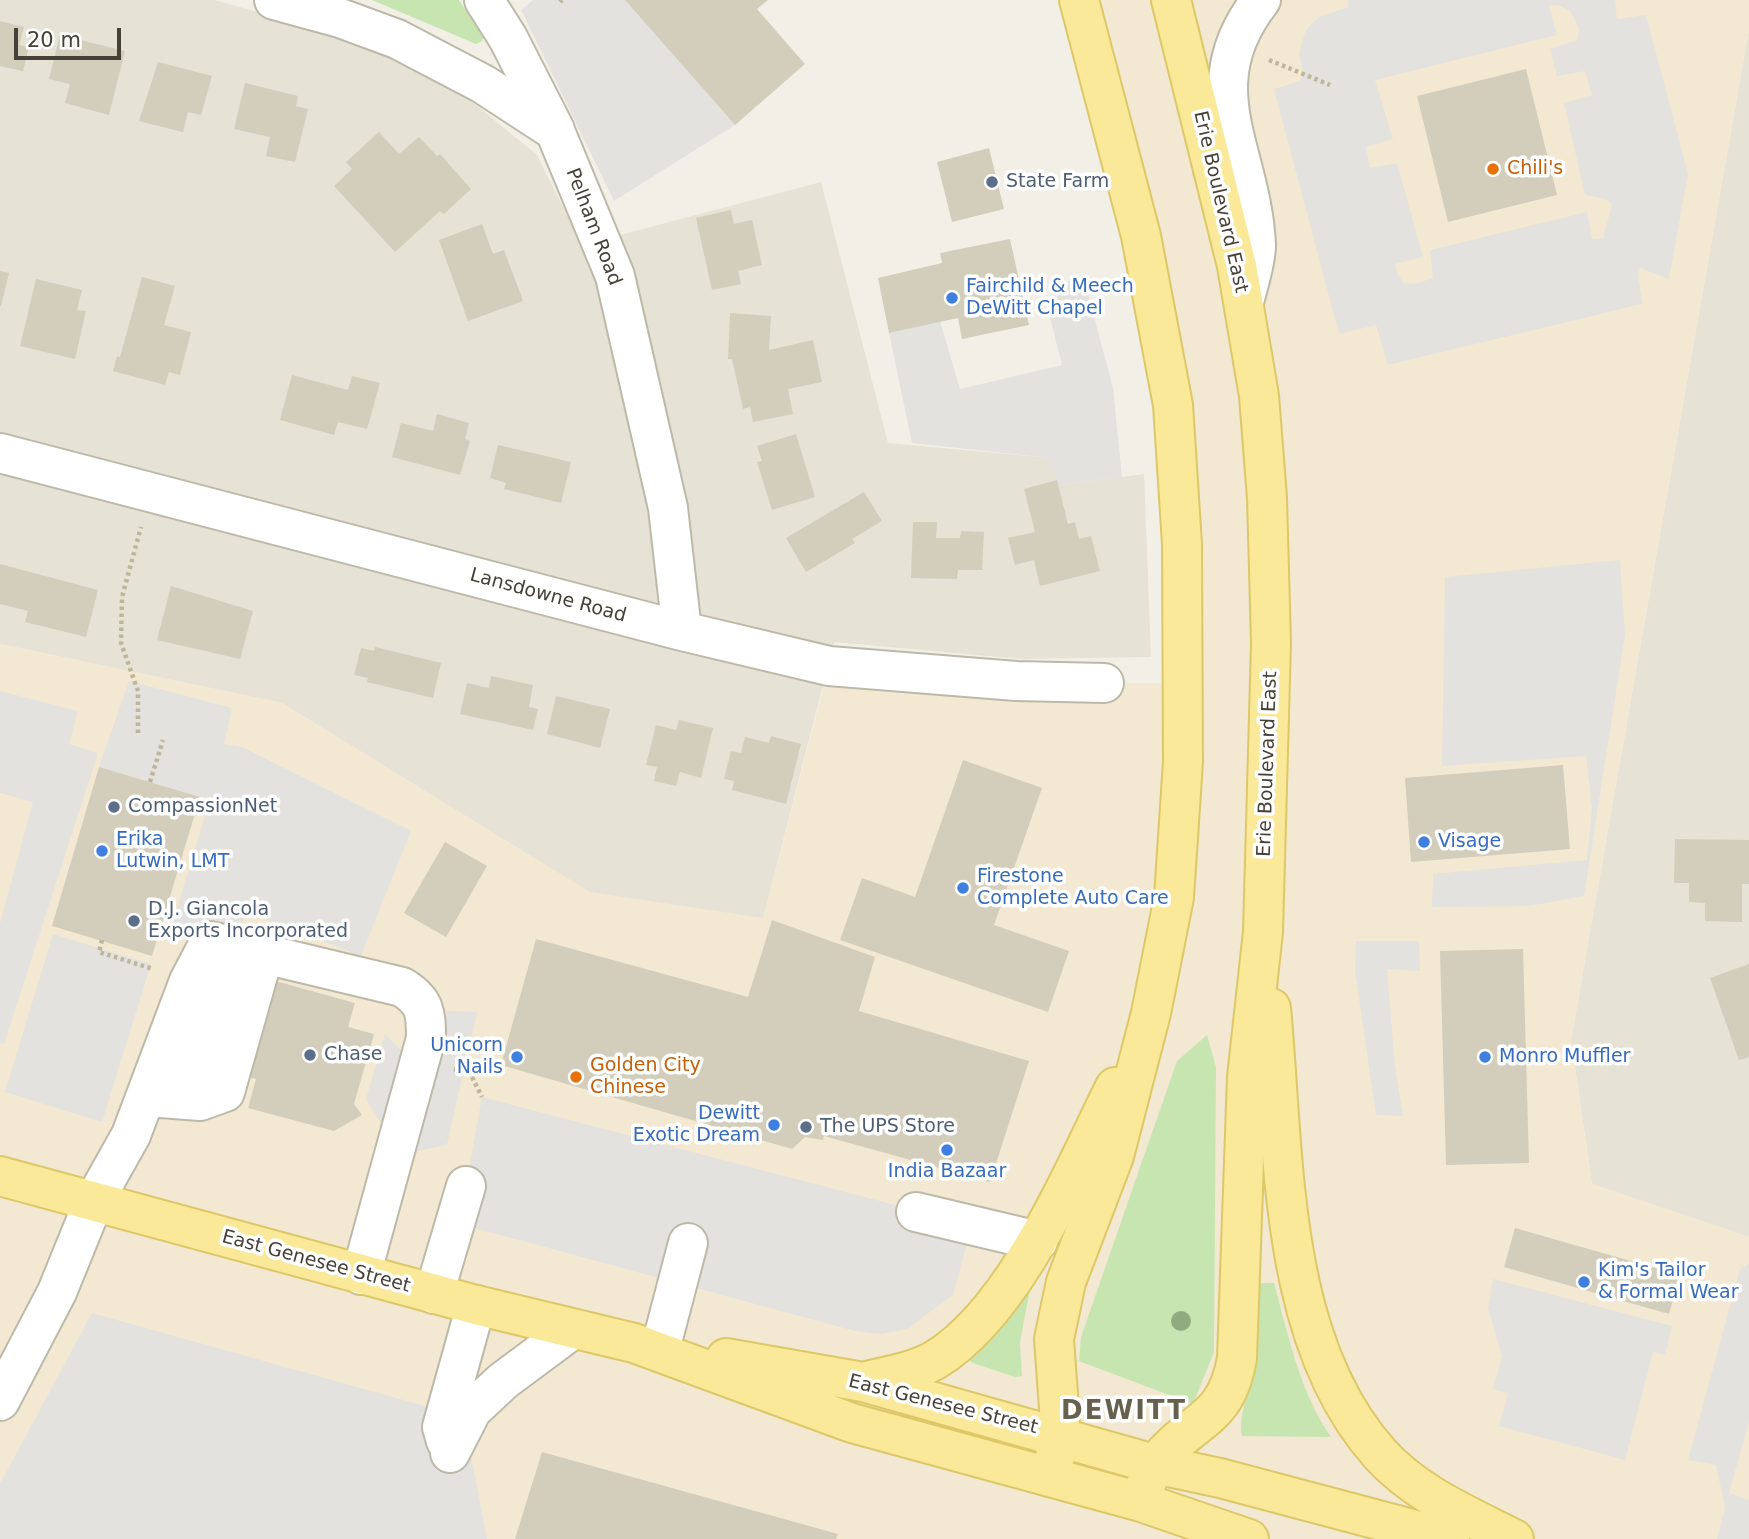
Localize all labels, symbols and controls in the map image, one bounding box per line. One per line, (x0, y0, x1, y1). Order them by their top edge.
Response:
scale bar (18, 14, 124, 58)
text: 20 m (27, 28, 81, 52)
street label: Erie Boulevard East (1188, 109, 1252, 295)
place label: Chili's (1507, 158, 1563, 180)
marker: Chili's (1485, 161, 1501, 177)
street label: Pelham Road (560, 165, 626, 289)
place label: State Farm (1006, 171, 1109, 193)
marker: State Farm (984, 174, 1000, 190)
place label: Fairchild & Meech DeWitt Chapel (966, 276, 1134, 320)
marker: Fairchild & Meech DeWitt Chapel (944, 290, 960, 306)
street label: Lansdowne Road (467, 564, 629, 628)
street label: Erie Boulevard East (1253, 671, 1283, 857)
place label: CompassionNet (128, 796, 277, 818)
marker: CompassionNet (106, 799, 122, 815)
place label: Erika Lutwin, LMT (116, 829, 229, 873)
place label: Visage (1438, 831, 1501, 853)
marker: Visage (1416, 834, 1432, 850)
marker: Erika Lutwin, LMT (94, 843, 110, 859)
place label: Firestone Complete Auto Care (977, 866, 1169, 910)
marker: Firestone Complete Auto Care (955, 880, 971, 896)
place label: D.J. Giancola Exports Incorporated (148, 899, 348, 943)
marker: D.J. Giancola Exports Incorporated (126, 913, 142, 929)
place label: Unicorn Nails (430, 1035, 503, 1079)
place label: Chase (324, 1044, 383, 1066)
place label: Monro Muffler (1499, 1046, 1630, 1068)
marker: Chase (302, 1047, 318, 1063)
marker: Unicorn Nails (509, 1049, 525, 1065)
marker: Monro Muffler (1477, 1049, 1493, 1065)
place label: Golden City Chinese (590, 1055, 701, 1099)
marker: Golden City Chinese (568, 1069, 584, 1085)
place label: Dewitt Exotic Dream (633, 1103, 760, 1147)
place label: The UPS Store (820, 1116, 955, 1138)
marker: Dewitt Exotic Dream (766, 1117, 782, 1133)
marker: The UPS Store (798, 1119, 814, 1135)
marker: India Bazaar (939, 1142, 955, 1158)
place label: India Bazaar (888, 1161, 1006, 1183)
street label: East Genesee Street (219, 1226, 413, 1298)
place label: Kim's Tailor & Formal Wear (1598, 1260, 1738, 1304)
marker: Kim's Tailor & Formal Wear (1576, 1274, 1592, 1290)
street label: East Genesee Street (846, 1370, 1040, 1440)
district label: DEWITT (1062, 1396, 1186, 1428)

